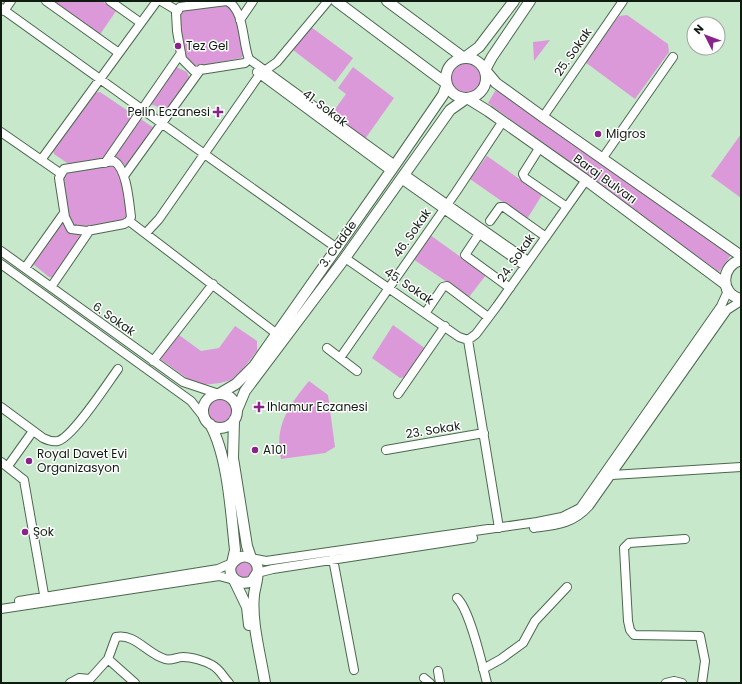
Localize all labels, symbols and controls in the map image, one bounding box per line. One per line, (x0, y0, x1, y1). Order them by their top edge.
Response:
north arrow (686, 16, 726, 56)
text: N (690, 21, 707, 38)
street label: 25. Sokak (550, 23, 596, 79)
place label: Tez Gel (186, 37, 228, 54)
marker: Tez Gel (173, 41, 183, 51)
street label: 41. Sokak (299, 85, 352, 131)
place label: Pelin Eczanesi (127, 103, 210, 120)
marker: Pelin Eczanesi (213, 107, 223, 117)
place label: Migros (606, 125, 646, 142)
marker: Migros (593, 129, 603, 139)
street label: Baraj Bulvarı (570, 150, 640, 207)
street label: 46. Sokak (389, 204, 435, 261)
street label: 3. Cadde (315, 217, 360, 270)
street label: 24. Sokak (493, 229, 539, 285)
street label: 45. Sokak (381, 263, 438, 309)
street label: 6. Sokak (90, 298, 140, 340)
place label: Ihlamur Eczanesi (267, 398, 368, 415)
marker: Ihlamur Eczanesi (254, 402, 264, 412)
street label: 23. Sokak (404, 417, 462, 442)
place label: A101 (263, 441, 286, 458)
place label: Royal Davet Evi Organizasyon (37, 445, 127, 476)
marker: A101 (250, 445, 260, 455)
marker: Royal Davet Evi Organizasyon (24, 456, 34, 466)
place label: Şok (33, 523, 55, 540)
marker: Şok (20, 527, 30, 537)

